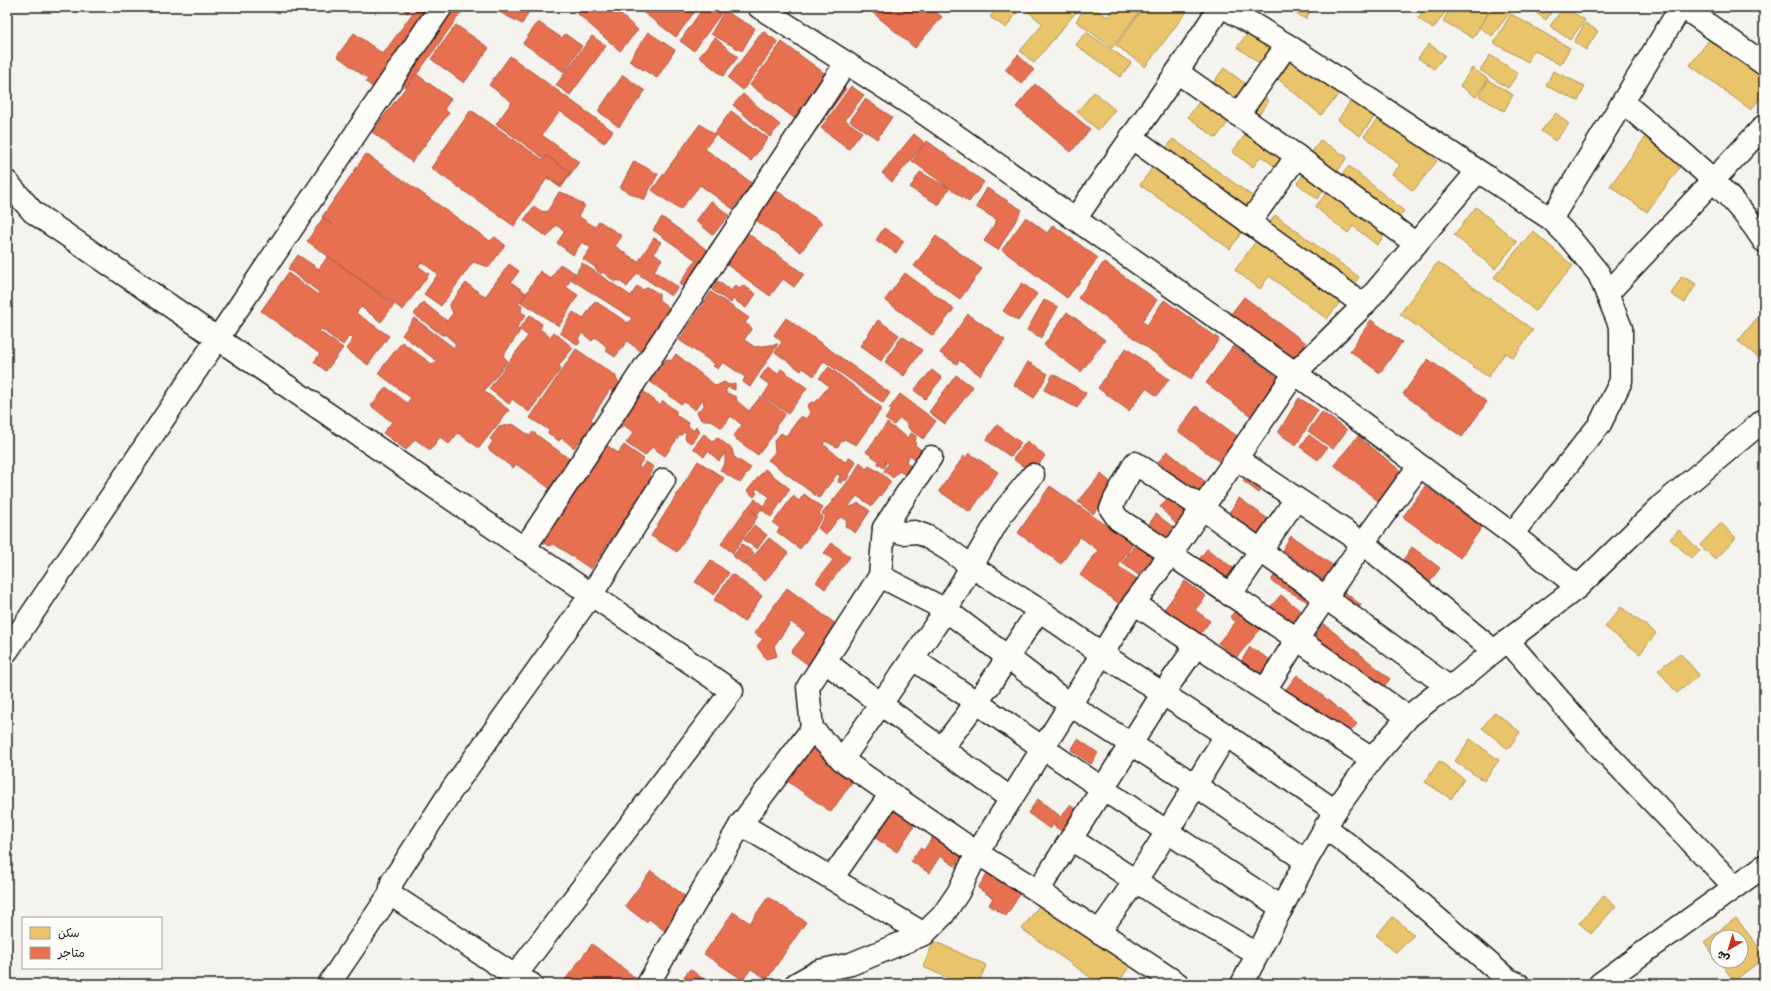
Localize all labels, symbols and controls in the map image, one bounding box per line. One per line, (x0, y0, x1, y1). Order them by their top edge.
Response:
legend (22, 917, 162, 969)
text: سكن (58, 925, 80, 941)
north arrow (1709, 929, 1749, 969)
text: متاجر (57, 945, 85, 961)
text: ش (1714, 948, 1732, 966)

